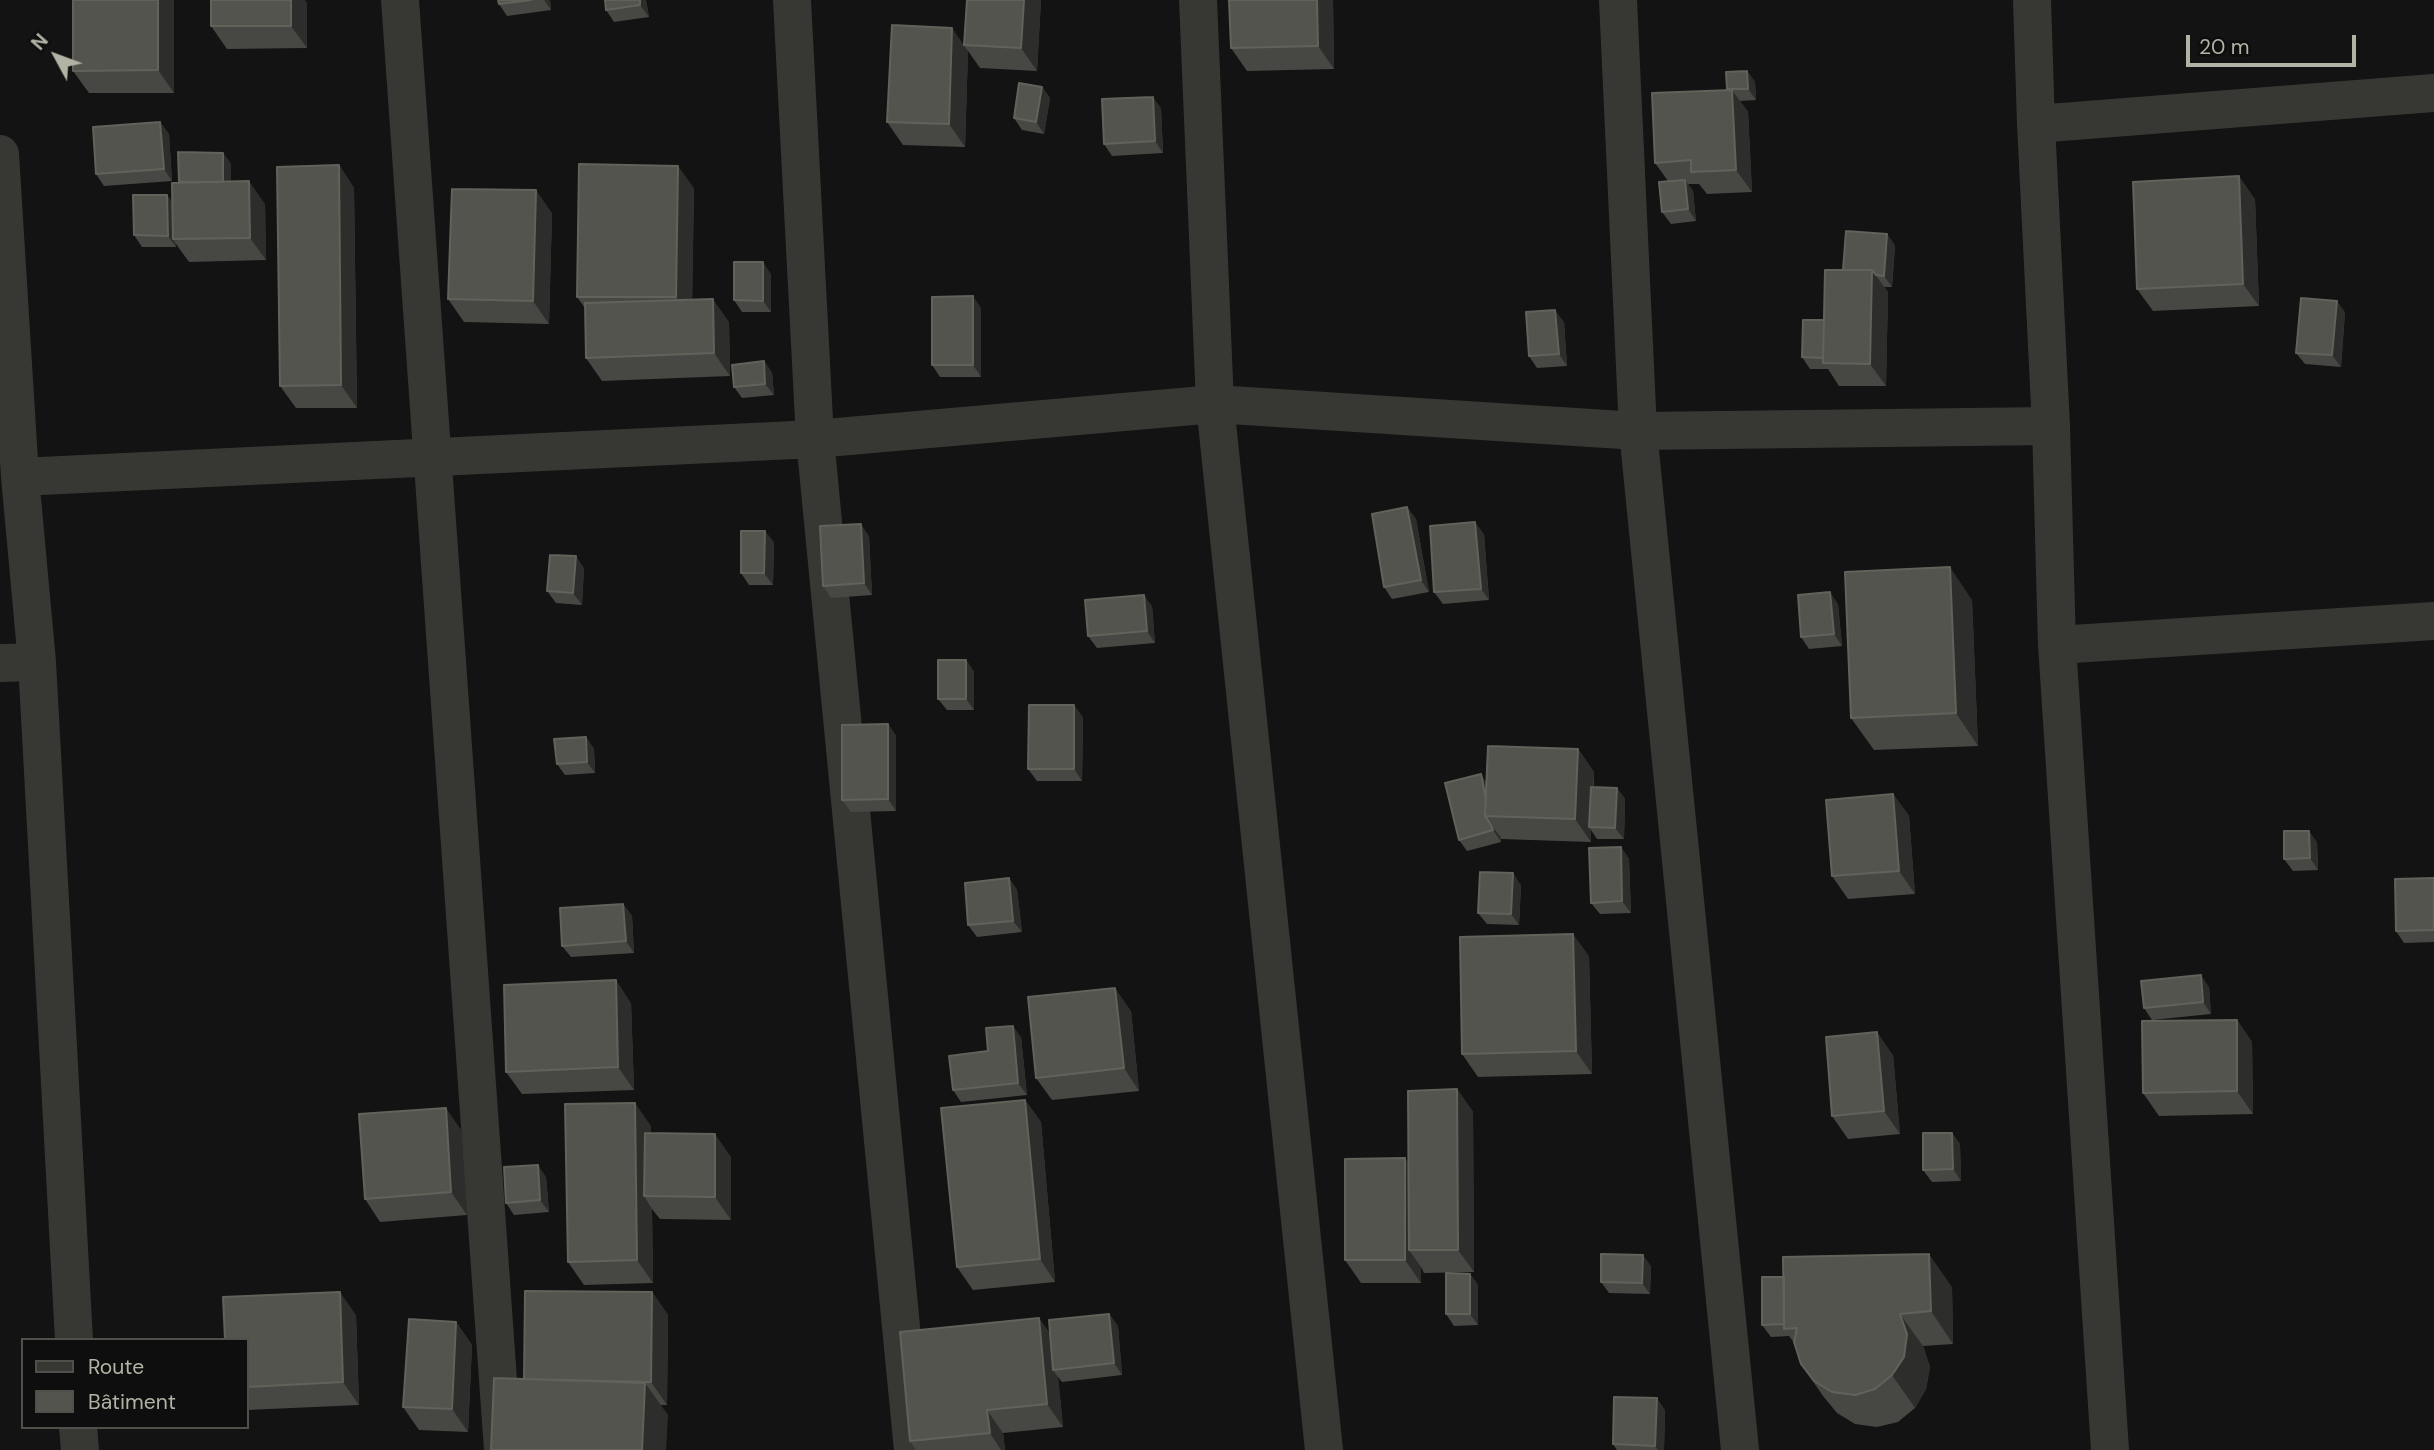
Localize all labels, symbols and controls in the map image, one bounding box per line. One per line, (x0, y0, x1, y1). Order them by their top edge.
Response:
north arrow (21, 21, 91, 91)
scale bar (2189, 21, 2359, 65)
text: N (26, 28, 54, 55)
text: 20 m (2199, 33, 2250, 61)
legend (21, 1338, 248, 1429)
text: Route (88, 1353, 144, 1381)
text: Bâtiment (88, 1388, 176, 1416)

